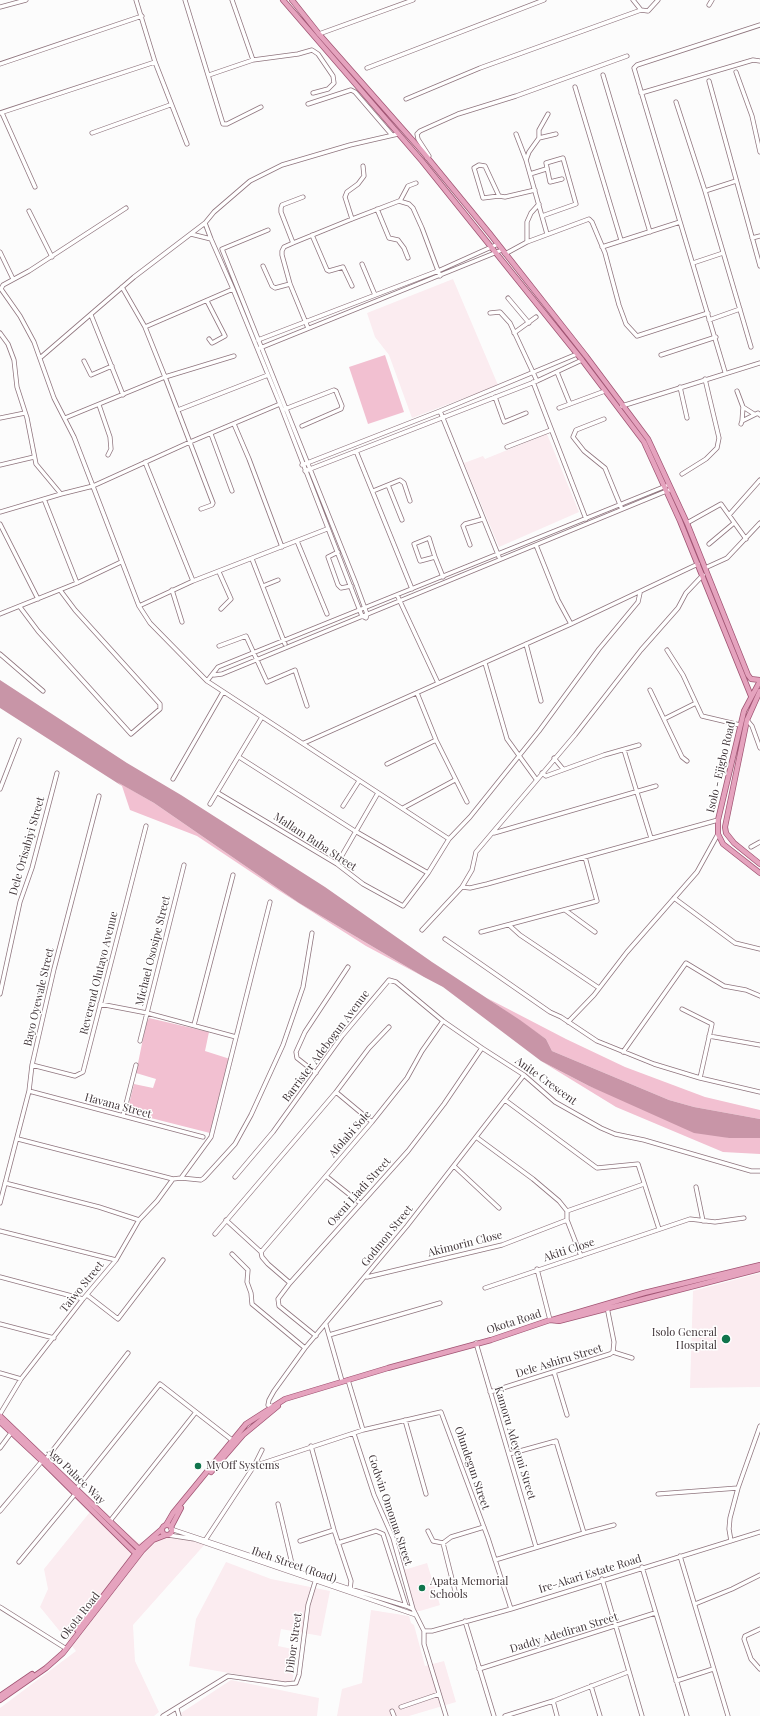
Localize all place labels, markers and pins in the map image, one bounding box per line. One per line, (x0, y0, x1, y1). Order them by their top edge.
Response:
place label: Isolo General Hospital (652, 1326, 717, 1352)
marker: Isolo General Hospital (720, 1333, 732, 1345)
place label: MyOff Systems (206, 1459, 279, 1473)
marker: MyOff Systems (193, 1461, 203, 1471)
place label: Apata Memorial Schools (430, 1575, 508, 1601)
marker: Apata Memorial Schools (417, 1583, 427, 1593)

